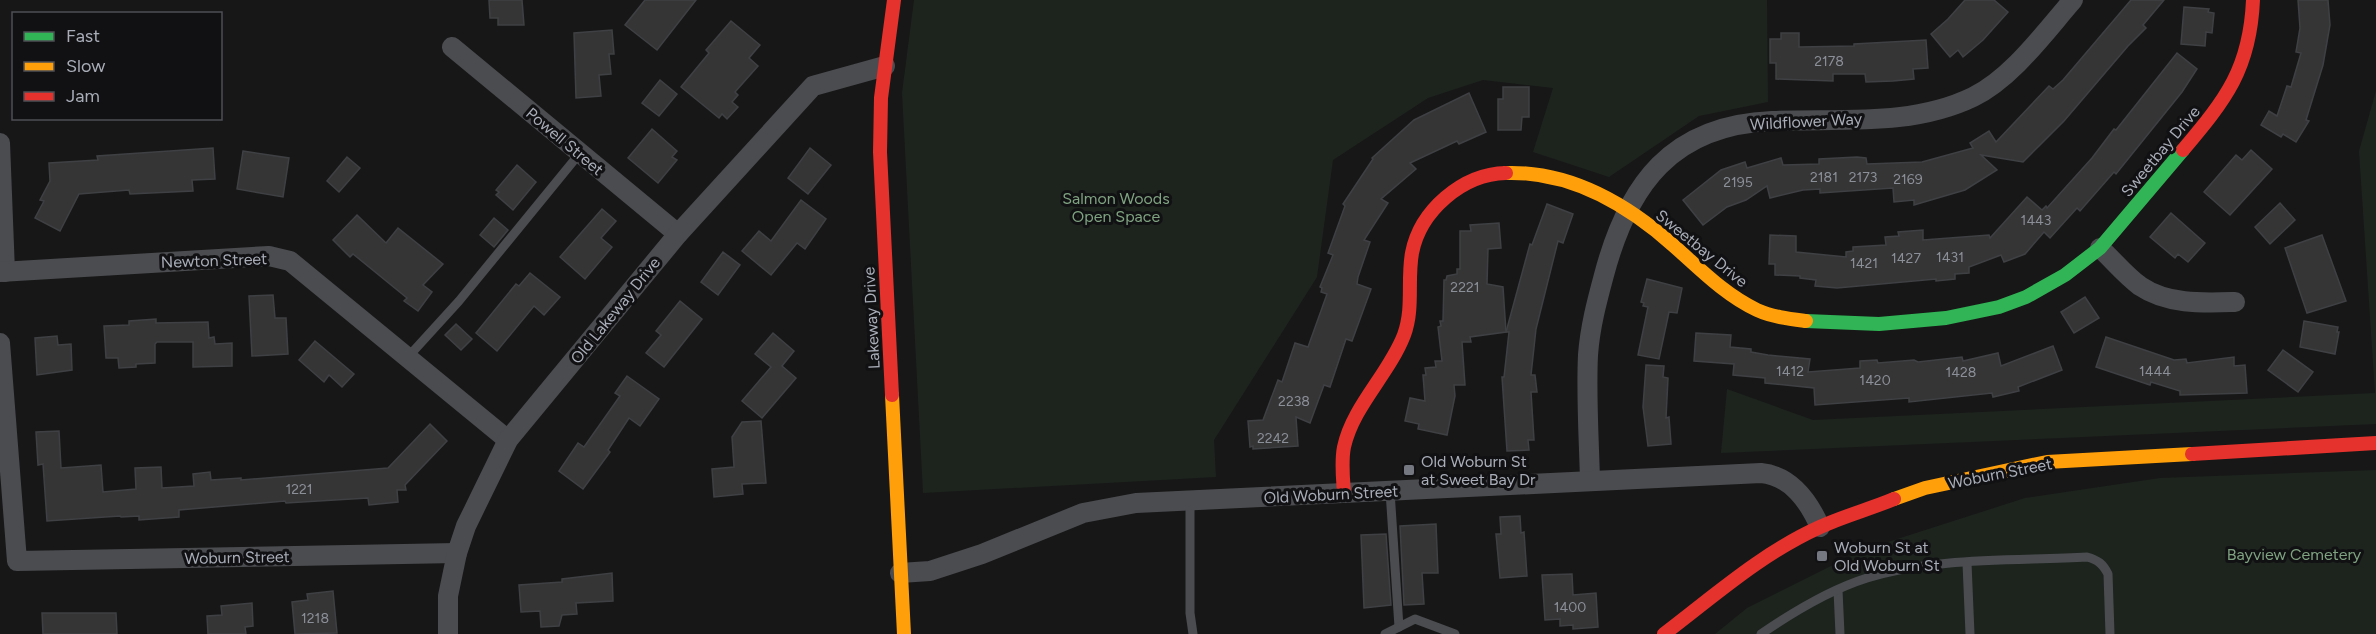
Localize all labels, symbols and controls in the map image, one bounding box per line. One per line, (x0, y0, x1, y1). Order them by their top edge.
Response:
legend (12, 12, 222, 120)
text: Fast (66, 25, 100, 47)
house number: 2178 (1814, 53, 1844, 70)
text: Slow (66, 55, 105, 77)
text: Jam (66, 85, 100, 107)
street label: Sweetbay Drive (2117, 102, 2204, 201)
street label: Powell Street (522, 104, 607, 179)
street label: Wildflower Way (1750, 109, 1863, 134)
house number: 2181 (1810, 169, 1838, 186)
house number: 2173 (1849, 169, 1877, 186)
house number: 2169 (1893, 171, 1923, 188)
house number: 2195 (1723, 174, 1753, 191)
park label: Salmon Woods Open Space (1062, 189, 1170, 226)
street label: Sweetbay Drive (1652, 206, 1752, 291)
house number: 1443 (2021, 212, 2051, 229)
street label: Newton Street (161, 249, 268, 272)
house number: 1431 (1936, 249, 1964, 266)
house number: 1427 (1891, 250, 1921, 267)
street label: Old Lakeway Drive (567, 253, 664, 367)
house number: 1421 (1850, 255, 1878, 272)
street label: Lakeway Drive (859, 266, 884, 370)
house number: 2221 (1450, 279, 1480, 296)
house number: 1412 (1776, 363, 1804, 380)
house number: 1444 (2139, 363, 2171, 380)
house number: 1428 (1946, 364, 1976, 381)
house number: 1420 (1859, 372, 1891, 389)
house number: 2238 (1278, 393, 1310, 410)
house number: 2242 (1257, 430, 1289, 447)
place label: Old Woburn St at Sweet Bay Dr (1421, 452, 1536, 489)
street label: Woburn Street (1947, 454, 2054, 493)
marker: Old Woburn St at Sweet Bay Dr (1402, 463, 1416, 477)
house number: 1221 (285, 481, 313, 498)
street label: Old Woburn Street (1263, 481, 1399, 508)
place label: Woburn St at Old Woburn St (1834, 538, 1940, 575)
park label: Bayview Cemetery (2227, 545, 2362, 564)
street label: Woburn Street (184, 547, 290, 568)
marker: Woburn St at Old Woburn St (1815, 549, 1829, 563)
house number: 1400 (1554, 599, 1586, 616)
house number: 1218 (301, 610, 329, 627)

